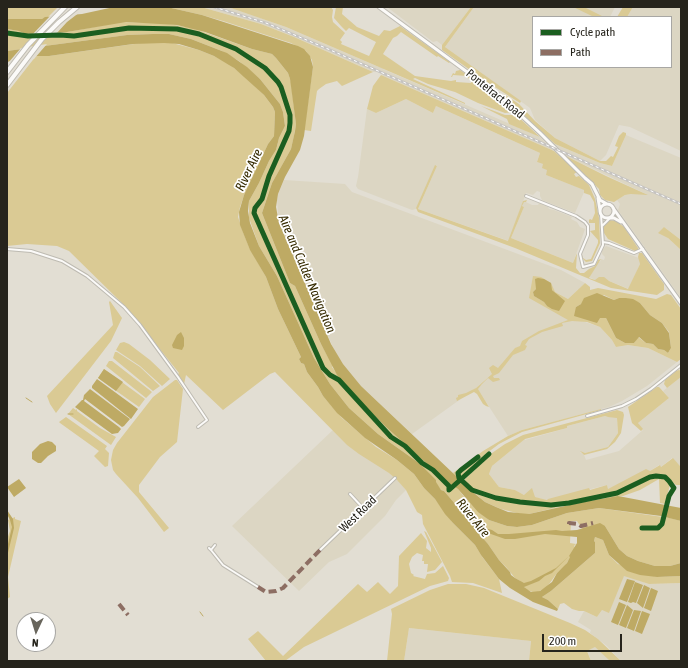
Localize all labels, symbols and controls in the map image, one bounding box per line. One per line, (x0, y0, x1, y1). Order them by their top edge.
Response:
legend (532, 16, 672, 68)
text: Cycle path (570, 25, 615, 39)
text: Path (570, 45, 591, 59)
street label: Pontefract Road (463, 66, 527, 122)
water label: River Aire (232, 146, 266, 194)
water label: Aire and Calder Navigation (275, 213, 339, 335)
street label: West Road (336, 493, 380, 535)
water label: River Aire (453, 496, 493, 540)
north arrow (16, 612, 56, 652)
scale bar (544, 626, 624, 652)
text: 200 m (549, 634, 576, 648)
text: N (32, 637, 39, 649)

